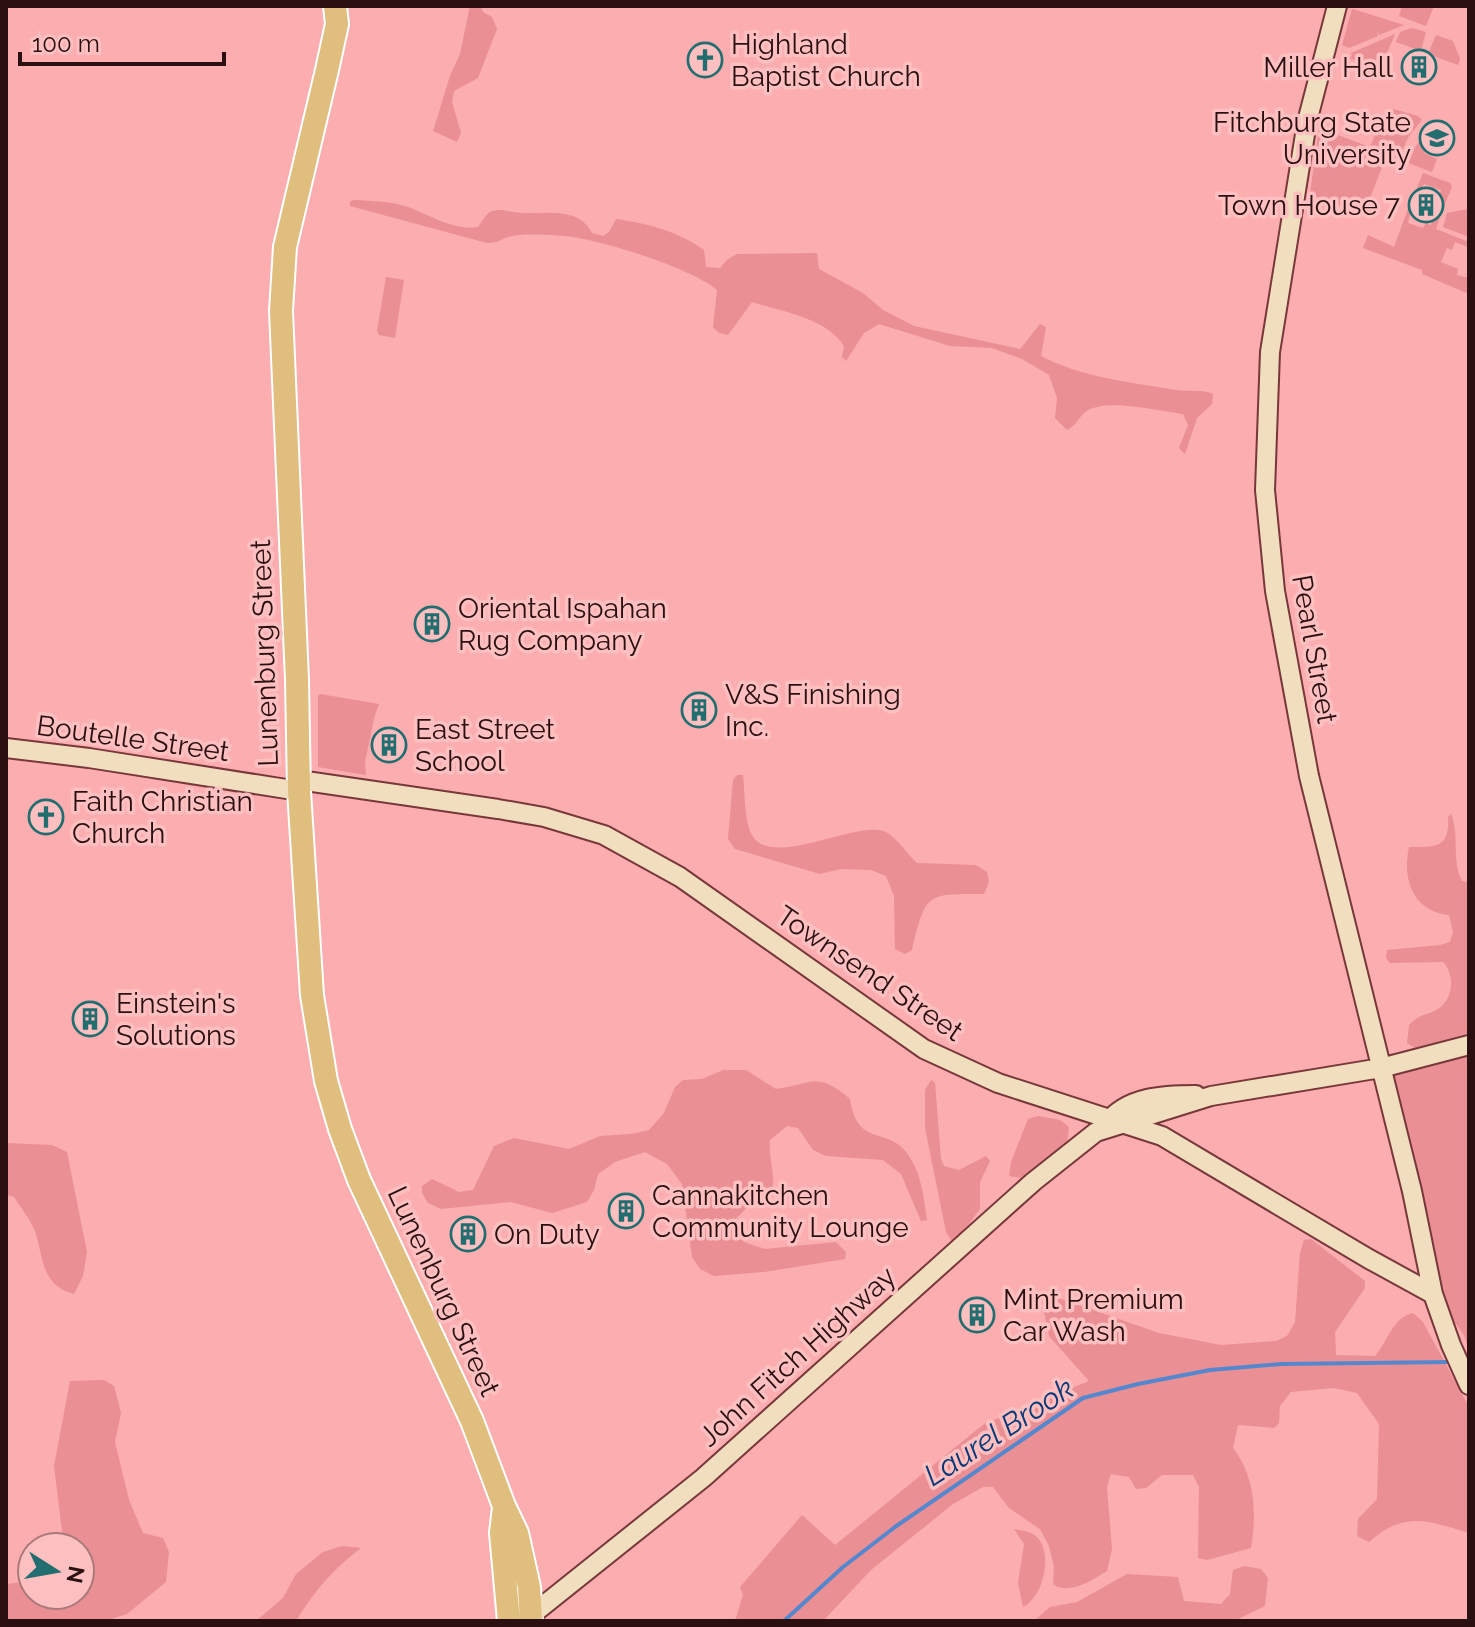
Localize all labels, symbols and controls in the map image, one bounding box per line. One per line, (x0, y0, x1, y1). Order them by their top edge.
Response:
scale bar (20, 16, 224, 66)
place label: Highland Baptist Church (731, 28, 921, 93)
text: 100 m (32, 29, 100, 58)
church icon: Highland Baptist Church (686, 41, 724, 79)
building icon: Miller Hall (1400, 48, 1438, 86)
place label: Miller Hall (1263, 51, 1393, 84)
place label: Fitchburg State University (1213, 106, 1411, 171)
school or university icon: Fitchburg State University (1418, 119, 1456, 157)
building icon: Town House 7 (1407, 186, 1445, 224)
place label: Town House 7 (1218, 189, 1400, 222)
street label: Lunenburg Street (244, 538, 285, 767)
street label: Pearl Street (1285, 572, 1344, 727)
place label: Oriental Ispahan Rug Company (458, 592, 667, 657)
building icon: Oriental Ispahan Rug Company (413, 605, 451, 643)
place label: V&S Finishing Inc. (725, 678, 901, 743)
building icon: V&S Finishing Inc. (680, 691, 718, 729)
street label: Boutelle Street (35, 709, 232, 768)
place label: East Street School (415, 713, 556, 778)
building icon: East Street School (370, 726, 408, 764)
place label: Faith Christian Church (72, 785, 253, 850)
church icon: Faith Christian Church (27, 798, 65, 836)
street label: Townsend Street (770, 899, 970, 1048)
place label: Einstein's Solutions (116, 987, 236, 1052)
building icon: Einstein's Solutions (71, 1000, 109, 1038)
place label: Cannakitchen Community Lounge (652, 1179, 909, 1244)
street label: Lunenburg Street (381, 1181, 507, 1402)
building icon: Cannakitchen Community Lounge (607, 1192, 645, 1230)
building icon: On Duty (449, 1215, 487, 1253)
place label: On Duty (494, 1218, 600, 1251)
street label: John Fitch Highway (692, 1260, 902, 1453)
place label: Mint Premium Car Wash (1003, 1283, 1184, 1348)
building icon: Mint Premium Car Wash (958, 1296, 996, 1334)
water label: Laurel Brook (917, 1370, 1080, 1493)
north arrow (16, 1531, 96, 1611)
text: N (61, 1564, 90, 1586)

